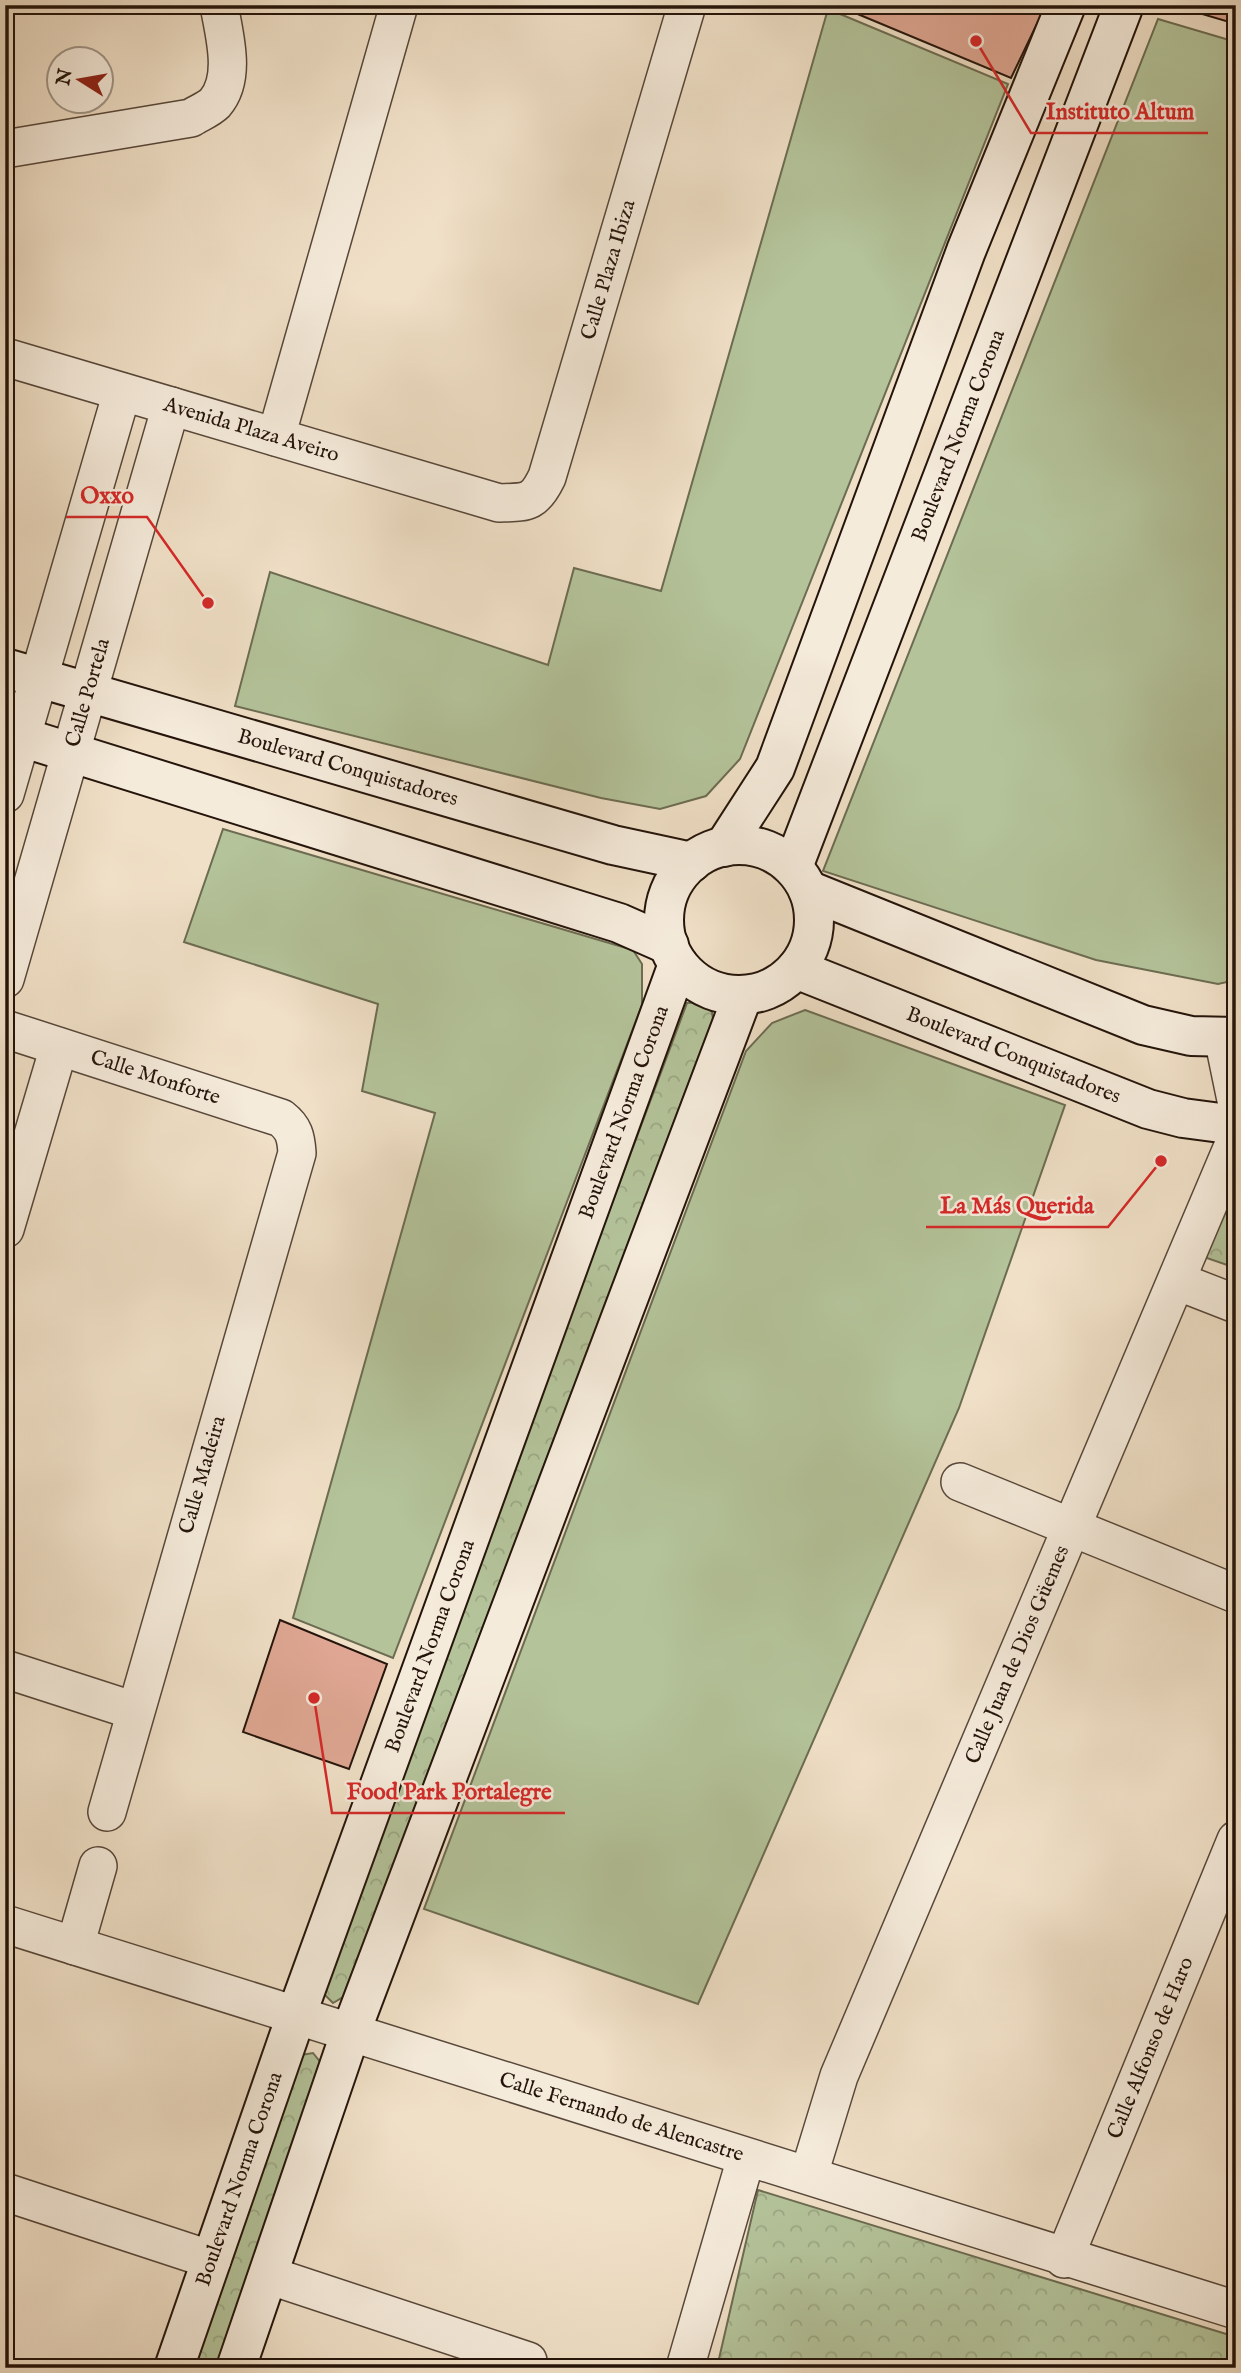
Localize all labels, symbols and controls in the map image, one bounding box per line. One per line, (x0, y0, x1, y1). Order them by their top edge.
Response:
north arrow (46, 46, 116, 116)
text: N (52, 66, 79, 88)
callout: Instituto Altum (1031, 89, 1208, 133)
text: Instituto Altum (1046, 98, 1195, 127)
street label: Calle Plaza Ibiza (575, 196, 642, 343)
street label: Boulevard Norma Corona (906, 325, 1012, 546)
street label: Avenida Plaza Aveiro (159, 391, 343, 469)
callout: Oxxo (66, 473, 147, 517)
text: Oxxo (80, 482, 134, 511)
street label: Calle Portela (59, 634, 117, 750)
street label: Boulevard Conquistadores (234, 723, 461, 813)
street label: Boulevard Norma Corona (573, 1001, 676, 1223)
street label: Boulevard Conquistadores (902, 1001, 1125, 1110)
street label: Calle Monforte (87, 1044, 224, 1111)
callout: La Más Querida (926, 1183, 1108, 1227)
text: La Más Querida (940, 1192, 1095, 1221)
street label: Calle Madeira (173, 1412, 233, 1537)
street label: Boulevard Norma Corona (379, 1535, 482, 1757)
street label: Calle Juan de Dios Güemes (959, 1541, 1076, 1768)
callout: Food Park Portalegre (332, 1769, 565, 1813)
text: Food Park Portalegre (347, 1778, 552, 1807)
street label: Calle Alfonso de Haro (1101, 1953, 1200, 2143)
street label: Calle Fernando de Alencastre (496, 2066, 747, 2168)
street label: Boulevard Norma Corona (190, 2067, 289, 2290)

